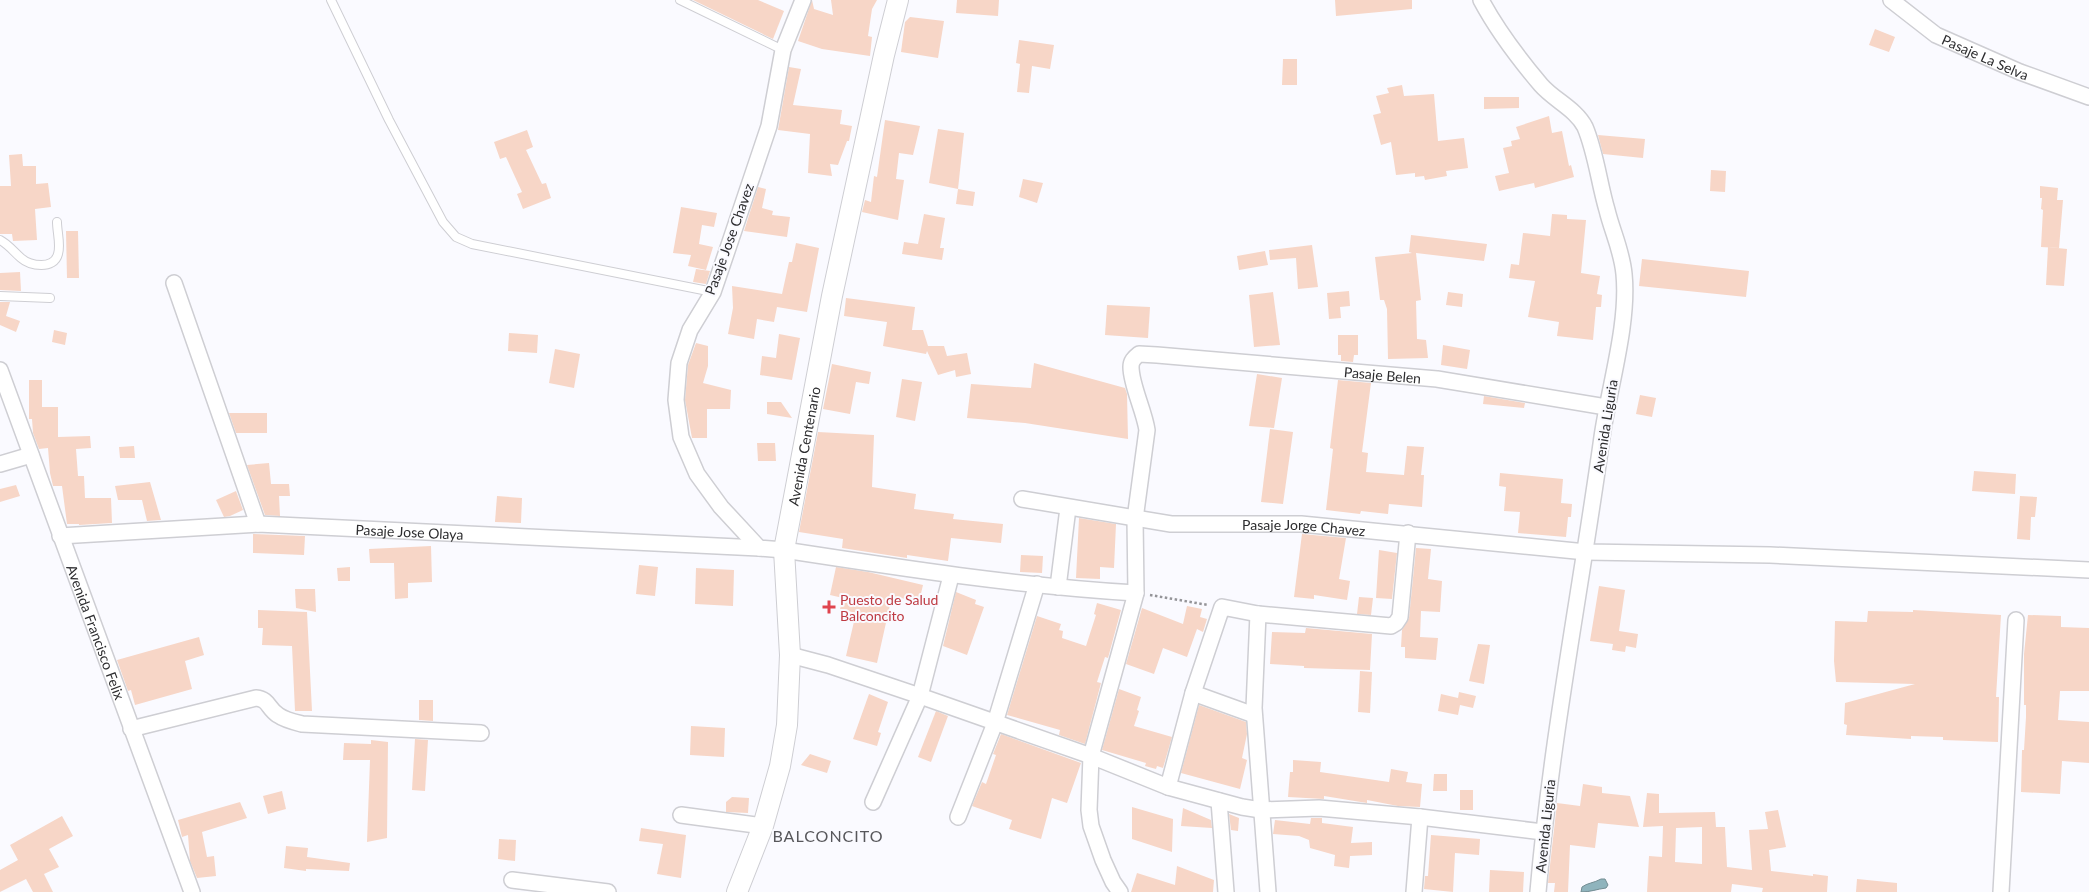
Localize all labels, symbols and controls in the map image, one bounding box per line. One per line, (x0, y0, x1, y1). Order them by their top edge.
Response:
street label: Pasaje La Selva (1940, 30, 2031, 83)
street label: Pasaje Jose Chavez (701, 181, 757, 297)
street label: Pasaje Belen (1343, 363, 1422, 386)
street label: Avenida Liguria (1589, 378, 1621, 474)
street label: Avenida Centenario (784, 385, 823, 507)
street label: Pasaje Jorge Chavez (1242, 516, 1366, 539)
street label: Pasaje Jose Olaya (355, 520, 464, 542)
street label: Avenida Francisco Felix (64, 562, 129, 702)
place label: Puesto de Salud Balconcito (840, 591, 938, 624)
marker: Puesto de Salud Balconcito (822, 600, 836, 614)
street label: Avenida Liguria (1532, 778, 1558, 874)
district label: BALCONCITO (772, 826, 884, 845)

